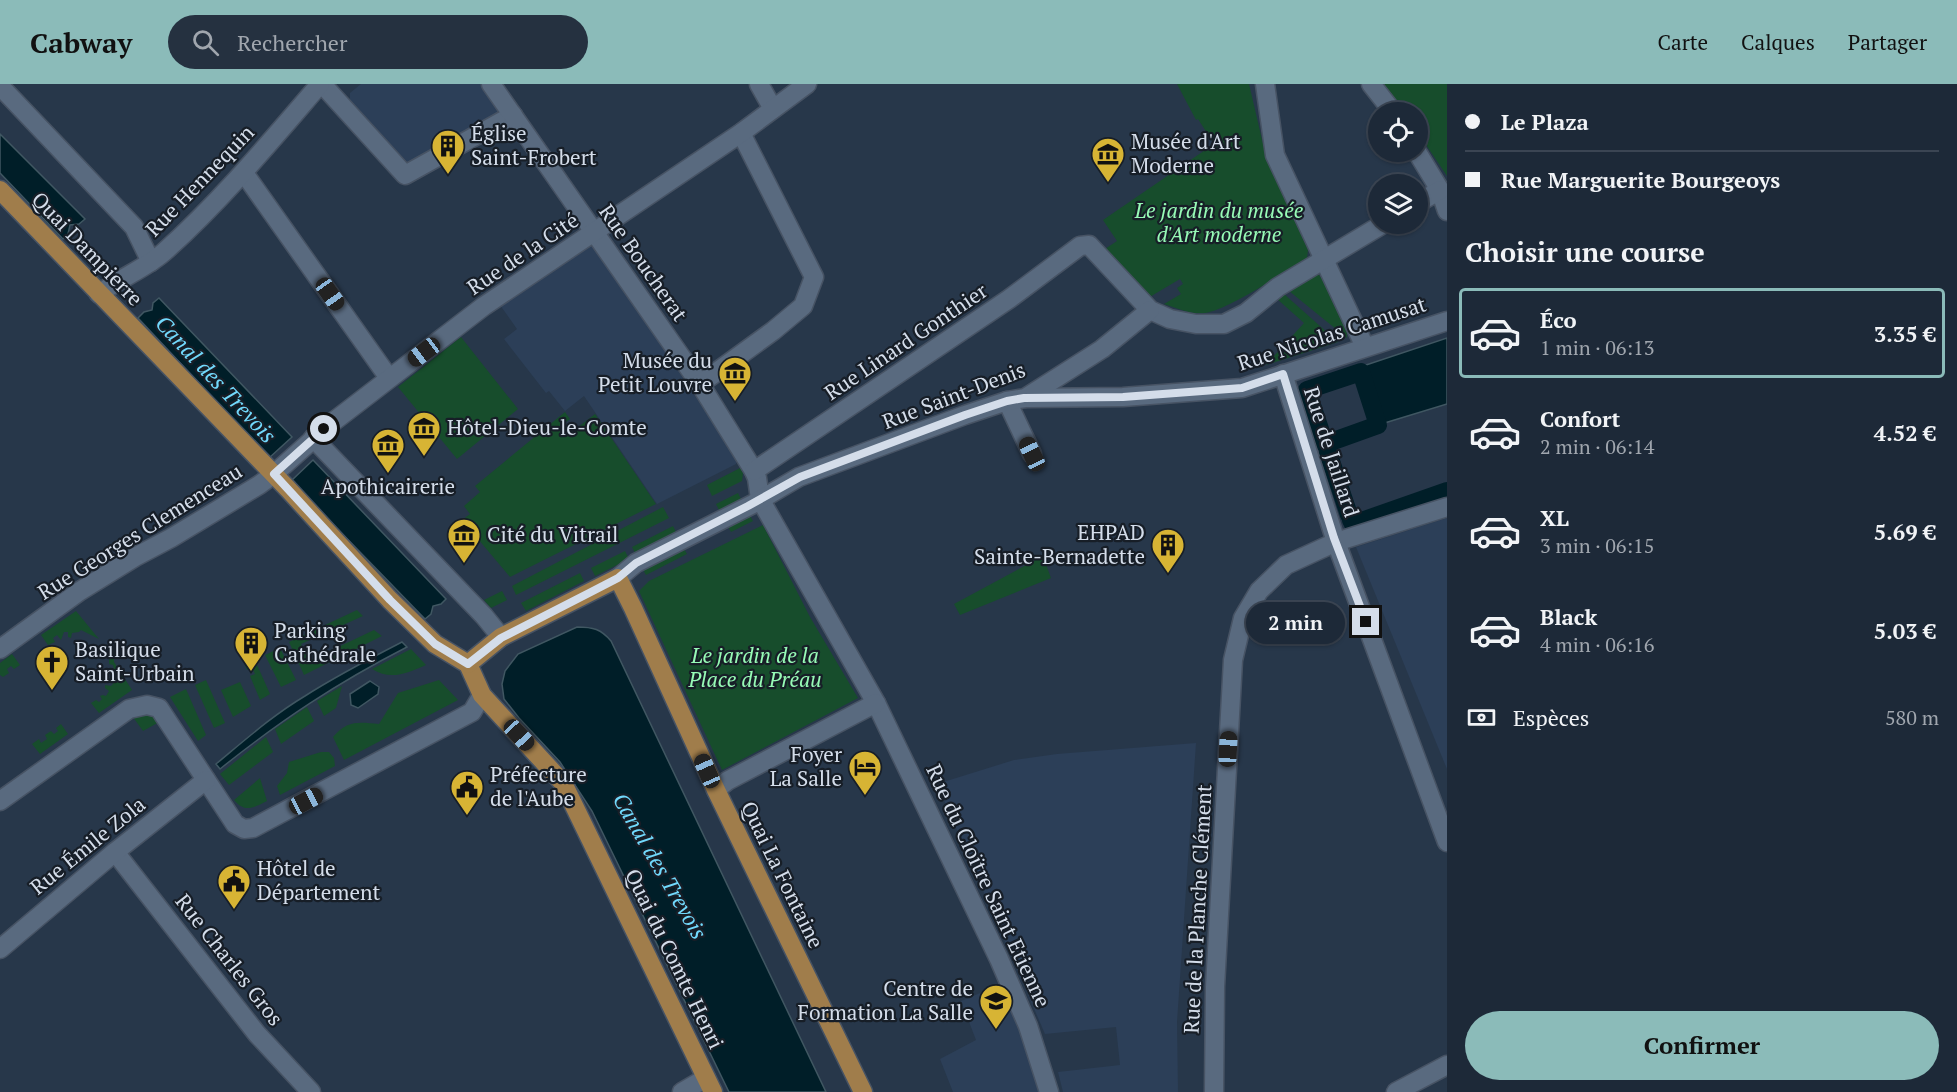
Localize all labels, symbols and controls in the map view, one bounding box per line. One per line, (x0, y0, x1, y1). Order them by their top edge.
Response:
search box (168, 15, 588, 69)
text: Cabway (30, 24, 132, 61)
icon: search (189, 26, 222, 59)
text: Rechercher (237, 28, 347, 57)
text: Carte (1658, 28, 1708, 56)
text: Calques (1741, 28, 1815, 56)
text: Partager (1848, 28, 1927, 56)
map controls (1368, 102, 1428, 234)
button: locate (1368, 102, 1428, 162)
text: Le Plaza (1501, 107, 1589, 136)
street label: Rue Hennequin (139, 118, 260, 242)
place label: Église Saint-Frobert (471, 119, 597, 171)
place label: Musée d'Art Moderne (1131, 127, 1241, 179)
building icon: Église Saint-Frobert (430, 128, 466, 175)
museum icon: Musée d'Art Moderne (1090, 136, 1126, 183)
text: Rue Marguerite Bourgeoys (1501, 165, 1780, 194)
button: layers (1368, 174, 1428, 234)
street label: Quai Dampierre (26, 185, 149, 312)
park label: Le jardin du musée d'Art moderne (1134, 196, 1304, 248)
street label: Rue Boucherat (593, 198, 695, 327)
street label: Rue de la Cité (461, 206, 584, 301)
text: Choisir une course (1465, 234, 1705, 270)
car (312, 274, 348, 314)
street label: Rue Linard Gonthier (819, 276, 992, 406)
street label: Rue Nicolas Camusat (1234, 289, 1430, 377)
text: Éco (1540, 305, 1577, 334)
icon: car (1468, 306, 1522, 360)
water label: Canal des Trevois (150, 309, 283, 449)
text: 3.35 € (1874, 319, 1936, 348)
car (404, 334, 444, 370)
text: 1 min · 06:13 (1540, 334, 1654, 361)
place label: Musée du Petit Louvre (598, 346, 712, 398)
museum icon: Musée du Petit Louvre (717, 355, 753, 402)
street label: Rue Saint-Denis (878, 355, 1029, 435)
street label: Rue de Jaillard (1298, 383, 1366, 521)
text: Confort (1540, 404, 1620, 433)
icon: car (1468, 405, 1522, 459)
museum icon: Hôtel-Dieu-le-Comte (406, 410, 442, 457)
place label: Hôtel-Dieu-le-Comte (447, 413, 647, 441)
route start (310, 415, 337, 442)
text: 4.52 € (1874, 418, 1936, 447)
museum icon: Apothicairerie (370, 427, 406, 474)
text: 2 min · 06:14 (1540, 433, 1654, 460)
car (1016, 434, 1048, 474)
street label: Rue Georges Clemenceau (32, 457, 247, 606)
place label: Apothicairerie (321, 472, 455, 500)
text: XL (1540, 503, 1569, 532)
icon: car (1468, 504, 1522, 558)
museum icon: Cité du Vitrail (446, 517, 482, 564)
text: 5.69 € (1874, 517, 1936, 546)
place label: EHPAD Sainte-Bernadette (974, 518, 1145, 570)
place label: Cité du Vitrail (487, 520, 618, 548)
building icon: EHPAD Sainte-Bernadette (1150, 527, 1186, 574)
text: 3 min · 06:15 (1540, 532, 1654, 559)
callout: 2 min (1246, 601, 1345, 643)
text: Black (1540, 602, 1597, 631)
icon: car (1468, 603, 1522, 657)
route end (1352, 608, 1379, 635)
text: 2 min (1268, 609, 1323, 636)
place label: Parking Cathédrale (274, 616, 376, 668)
text: 5.03 € (1874, 616, 1936, 645)
building icon: Parking Cathédrale (233, 625, 269, 672)
text: 4 min · 06:16 (1540, 631, 1654, 658)
place label: Basilique Saint-Urbain (75, 635, 195, 687)
park label: Le jardin de la Place du Préau (687, 641, 822, 693)
church icon: Basilique Saint-Urbain (34, 644, 70, 691)
icon: cash (1465, 701, 1498, 734)
text: Espèces (1513, 703, 1589, 732)
text: 580 m (1885, 704, 1939, 731)
car (500, 716, 538, 754)
car (1218, 731, 1238, 767)
place label: Foyer La Salle (770, 740, 842, 792)
hotel icon: Foyer La Salle (847, 749, 883, 796)
car (691, 751, 723, 791)
street label: Rue du Cloïtre Saint Etienne (920, 759, 1058, 1012)
place label: Préfecture de l'Aube (490, 760, 587, 812)
public building icon: Préfecture de l'Aube (449, 769, 485, 816)
street label: Rue de la Planche Clément (1176, 783, 1218, 1034)
car (286, 785, 326, 817)
water label: Canal des Trevois (607, 787, 714, 944)
street label: Rue Émile Zola (24, 790, 151, 900)
street label: Quai La Fontaine (735, 796, 831, 953)
place label: Hôtel de Département (257, 854, 380, 906)
public building icon: Hôtel de Département (216, 863, 252, 910)
street label: Quai du Comte Henri (619, 864, 731, 1053)
street label: Rue Charles Gros (170, 888, 290, 1031)
place label: Centre de Formation La Salle (798, 974, 973, 1026)
school or university icon: Centre de Formation La Salle (978, 983, 1014, 1030)
button: Confirmer (1465, 1011, 1939, 1080)

